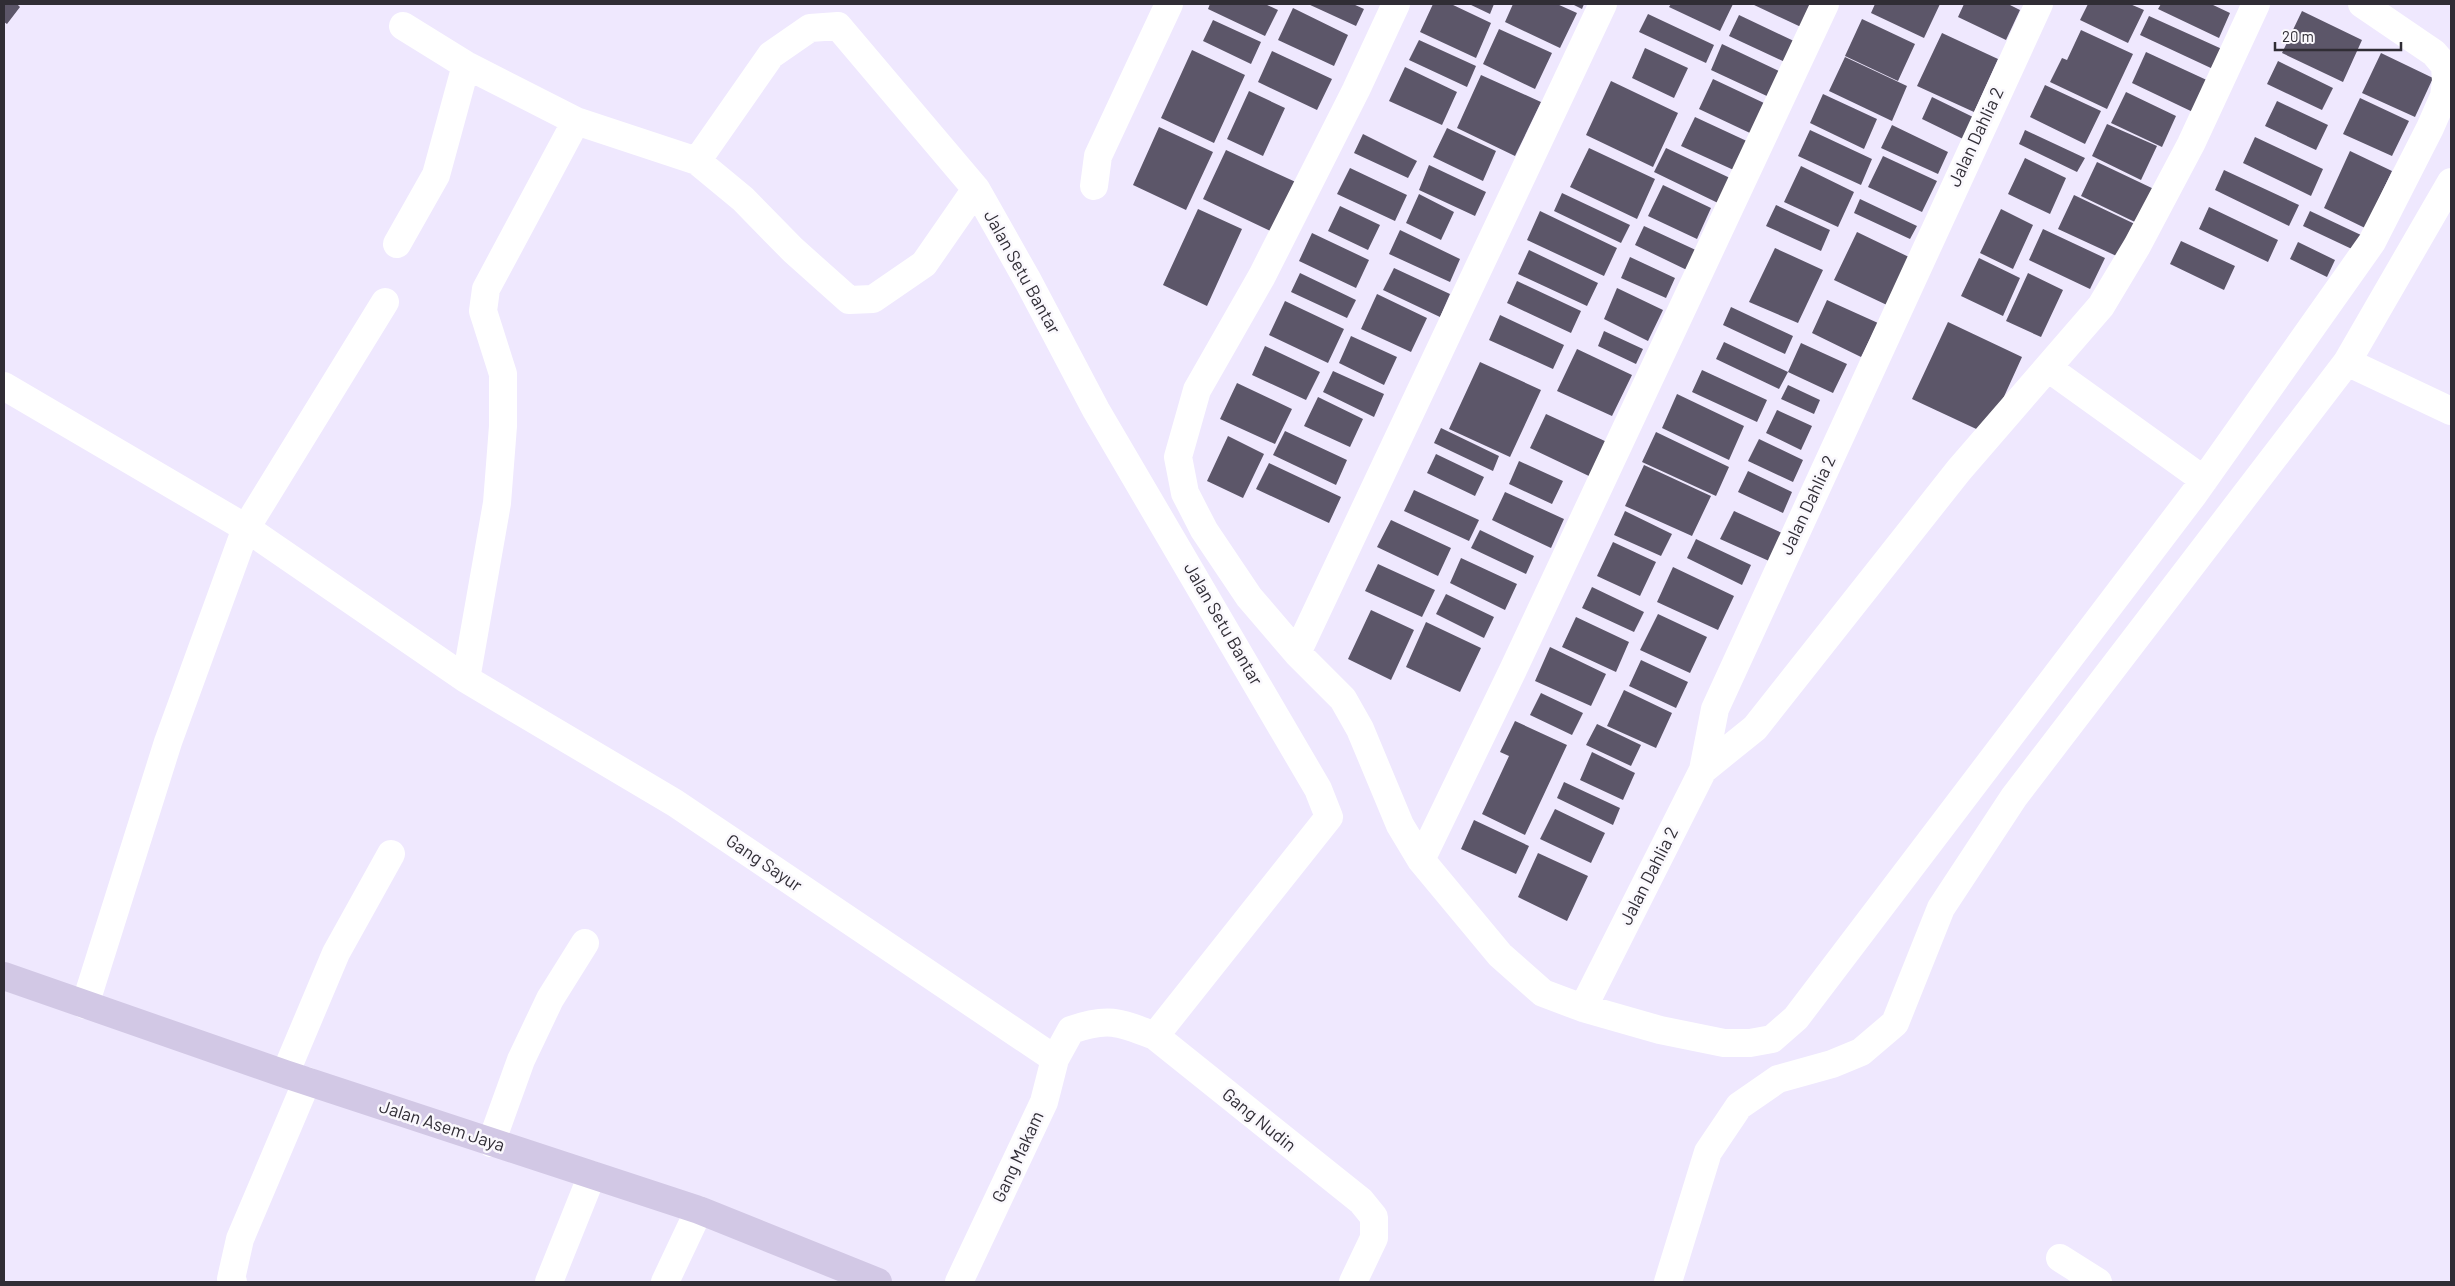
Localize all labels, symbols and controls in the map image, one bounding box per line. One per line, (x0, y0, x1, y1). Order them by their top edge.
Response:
scale bar (2275, 20, 2401, 52)
text: 20 m (2282, 27, 2314, 45)
street label: Jalan Dahlia 2 (1942, 83, 2008, 190)
street label: Jalan Setu Bantar (980, 206, 1066, 338)
street label: Jalan Dahlia 2 (1774, 451, 1840, 558)
street label: Jalan Setu Bantar (1180, 558, 1268, 689)
street label: Jalan Dahlia 2 (1614, 823, 1682, 928)
street label: Gang Sayur (722, 829, 807, 896)
street label: Gang Nudin (1218, 1083, 1301, 1156)
street label: Jalan Asem Jaya (377, 1094, 508, 1156)
street label: Gang Makam (986, 1107, 1048, 1206)

